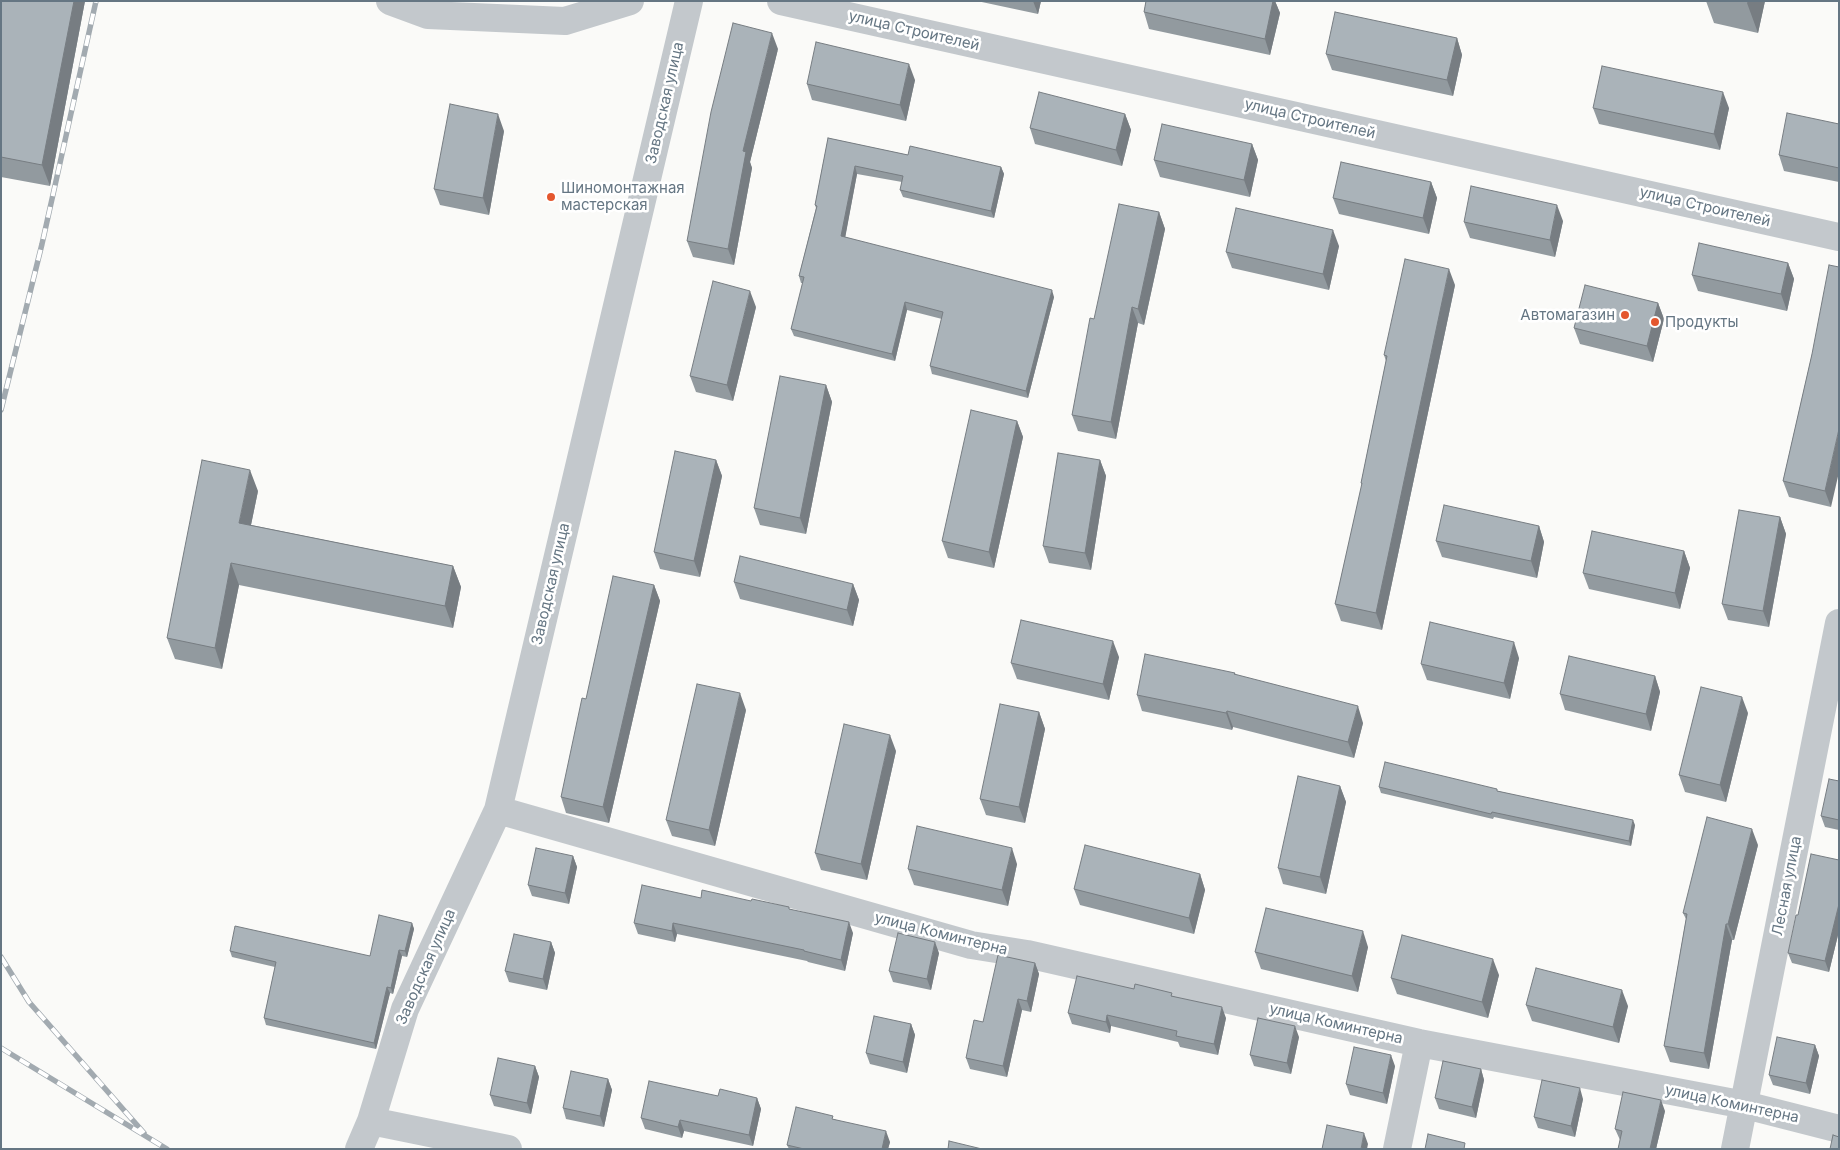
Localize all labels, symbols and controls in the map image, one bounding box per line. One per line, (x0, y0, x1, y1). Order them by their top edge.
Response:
street label: улица Строителей (847, 7, 981, 55)
street label: Заводская улица (642, 40, 688, 166)
street label: улица Строителей (1243, 95, 1377, 143)
place label: Шиномонтажная мастерская (561, 179, 685, 214)
street label: улица Строителей (1638, 183, 1772, 231)
marker: Шиномонтажная мастерская (545, 191, 557, 203)
place label: Автомагазин (1520, 306, 1615, 324)
marker: Автомагазин (1619, 309, 1631, 321)
place label: Продукты (1665, 313, 1739, 331)
marker: Продукты (1649, 316, 1661, 328)
street label: Заводская улица (528, 521, 574, 647)
street label: Лесная улица (1769, 835, 1805, 937)
street label: Заводская улица (392, 906, 460, 1028)
street label: улица Коминтерна (873, 909, 1009, 959)
street label: улица Коминтерна (1267, 1000, 1405, 1048)
street label: улица Коминтерна (1663, 1081, 1801, 1127)

